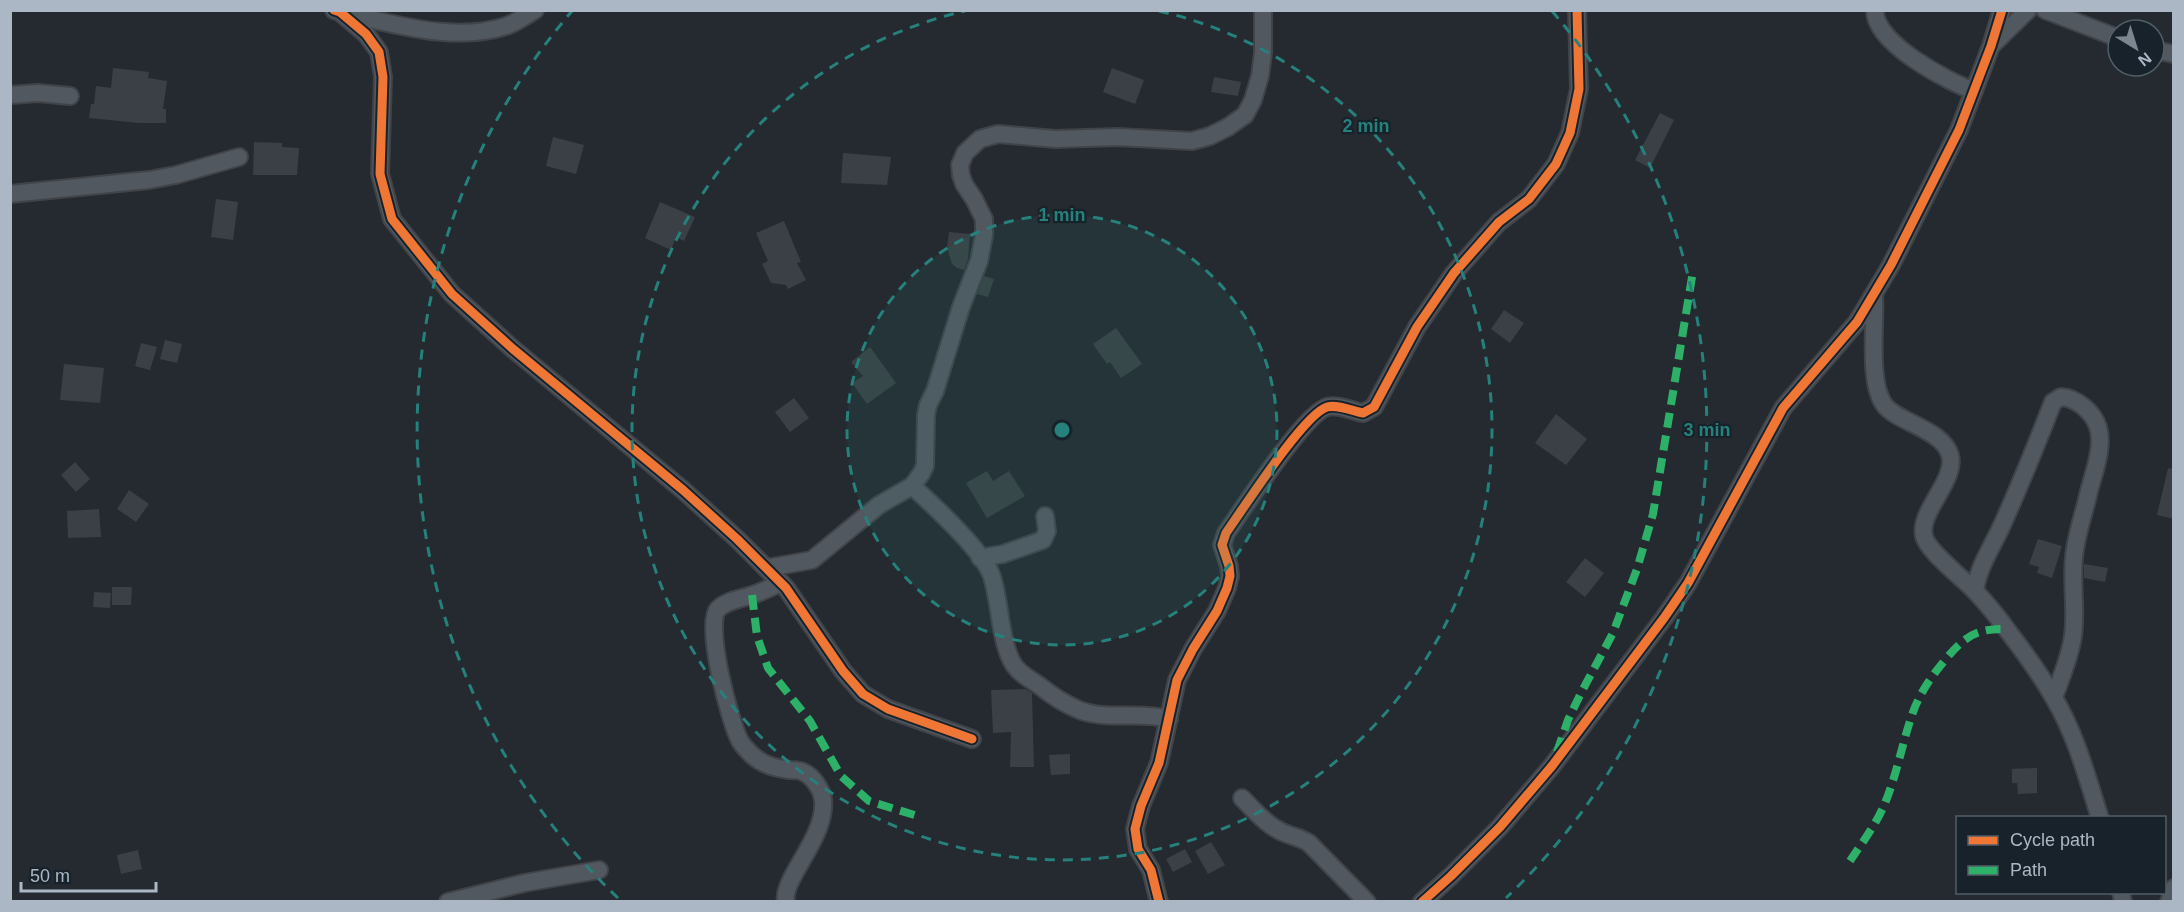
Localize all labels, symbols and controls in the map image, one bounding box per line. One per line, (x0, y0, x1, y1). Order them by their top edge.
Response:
north arrow (2106, 18, 2166, 78)
text: N (2135, 49, 2155, 70)
text: 2 min (1342, 116, 1390, 136)
text: 1 min (1038, 205, 1086, 225)
centre of rings (1052, 420, 1072, 440)
text: 3 min (1683, 420, 1731, 440)
legend (1956, 816, 2166, 894)
text: Cycle path (2010, 830, 2095, 850)
scale bar (21, 855, 156, 893)
text: Path (2010, 860, 2047, 880)
text: 50 m (30, 866, 70, 886)

